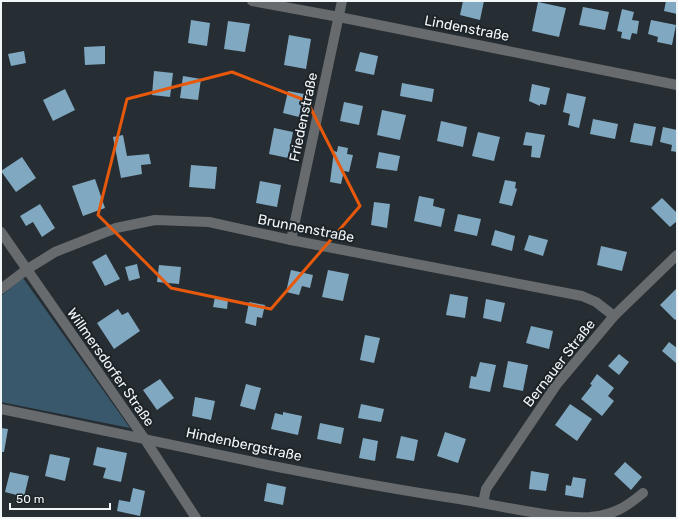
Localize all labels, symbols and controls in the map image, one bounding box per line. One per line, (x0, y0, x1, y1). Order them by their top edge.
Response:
street label: Lindenstraße (423, 12, 511, 45)
street label: Friedenstraße (286, 71, 321, 163)
street label: Brunnenstraße (256, 211, 356, 246)
street label: Willmersdorfer Straße (63, 305, 158, 430)
street label: Bernauer Straße (520, 316, 599, 411)
street label: Hindenbergstraße (184, 424, 303, 465)
scale bar (10, 485, 110, 511)
text: 50 m (16, 492, 44, 506)

